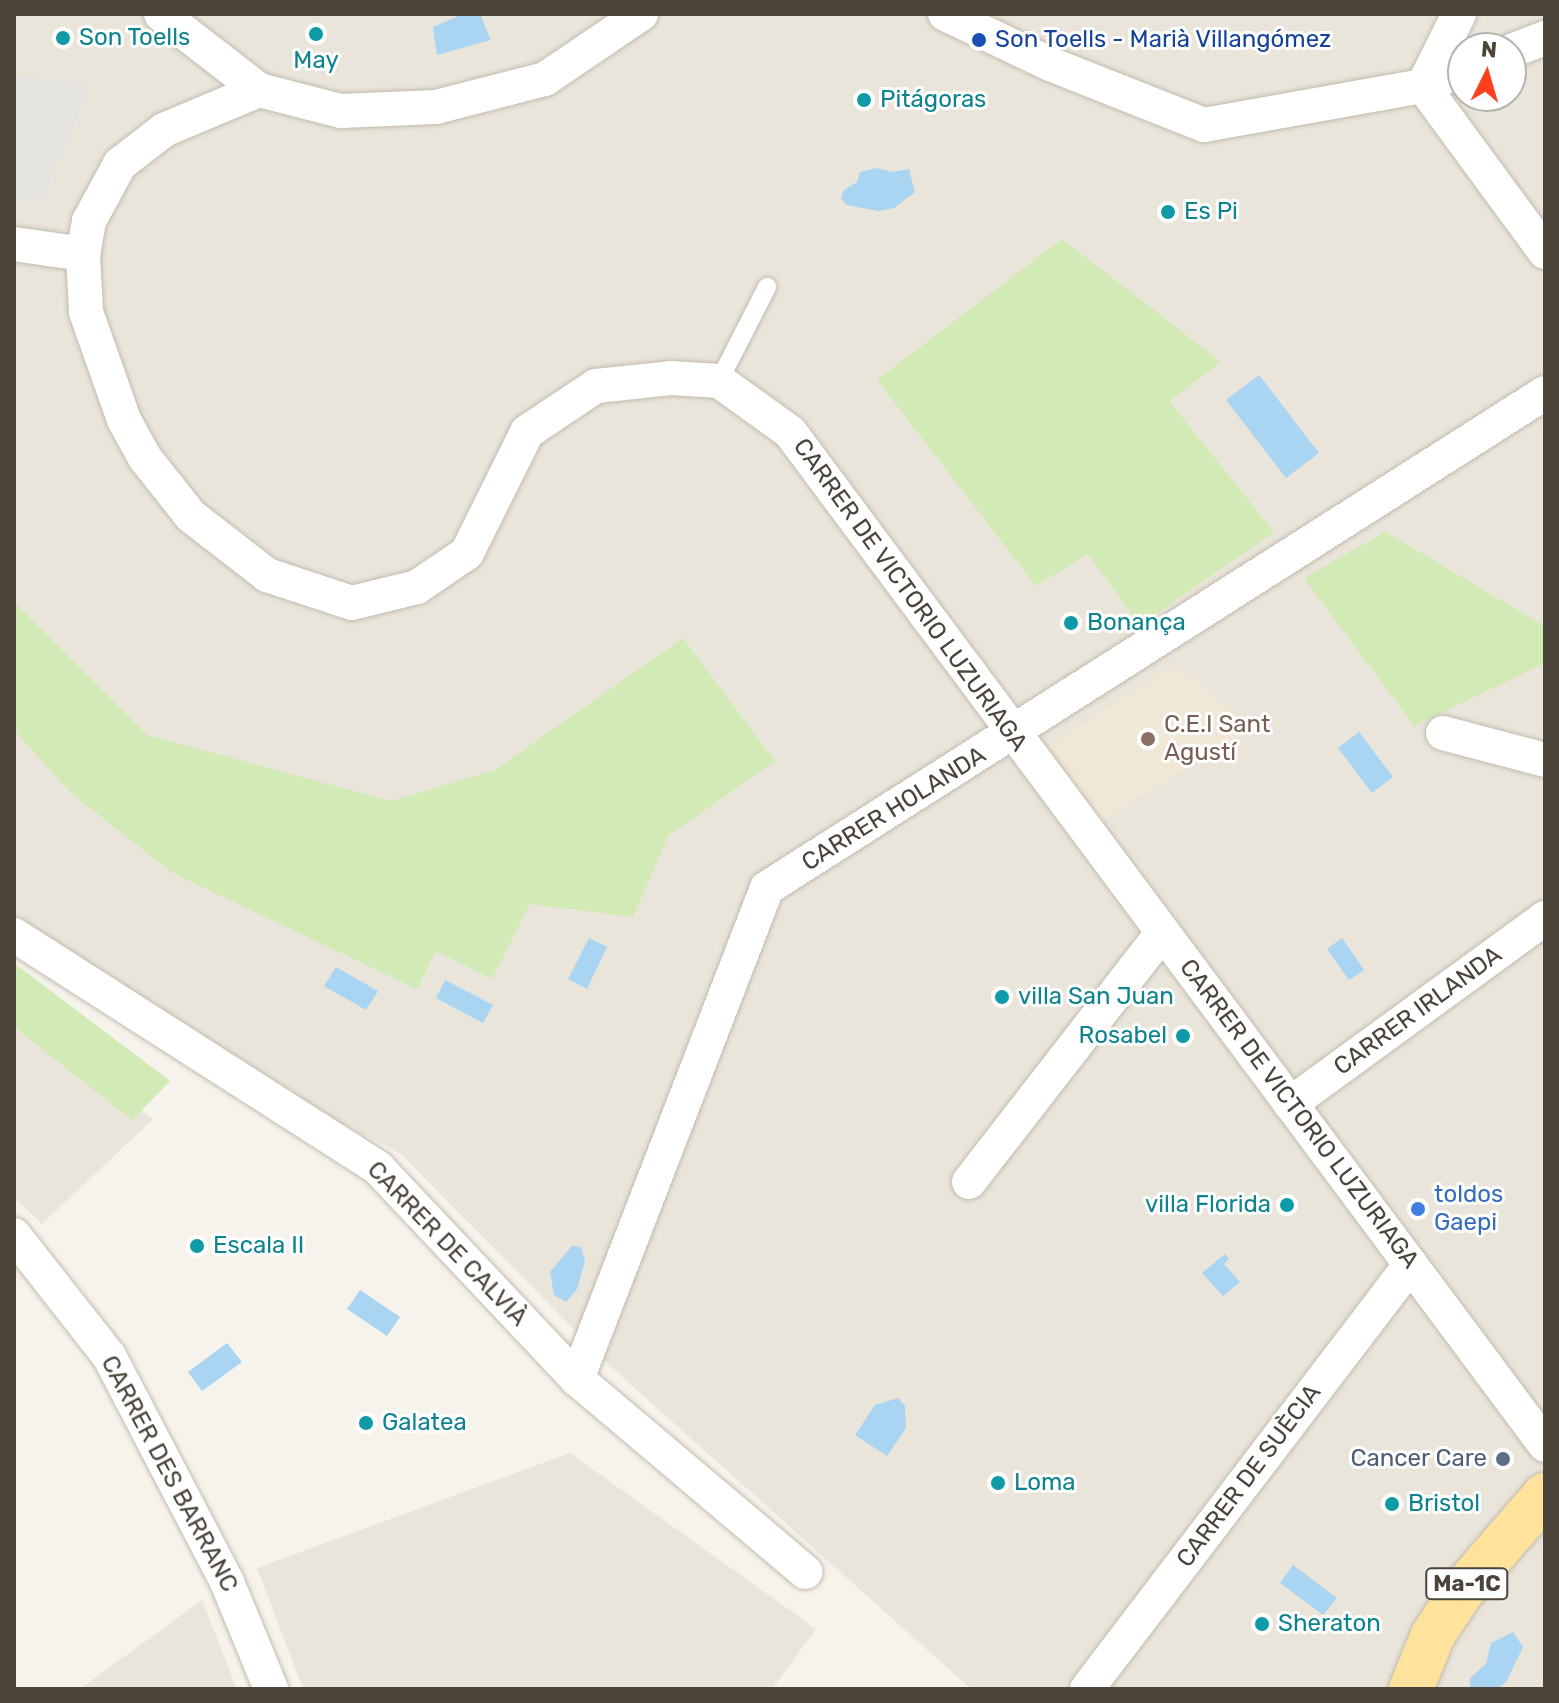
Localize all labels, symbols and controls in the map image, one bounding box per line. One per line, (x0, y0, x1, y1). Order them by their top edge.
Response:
place label: Son Toells (79, 24, 191, 52)
marker: May (307, 25, 325, 43)
place label: Son Toells - Marià Villangómez (995, 26, 1333, 54)
marker: Son Toells (54, 29, 72, 47)
marker: Son Toells - Marià Villangómez (970, 31, 988, 49)
north arrow (1447, 32, 1527, 112)
text: N (1480, 35, 1498, 64)
place label: May (293, 47, 339, 75)
place label: Pitágoras (880, 86, 986, 114)
marker: Pitágoras (855, 91, 873, 109)
place label: Es Pi (1184, 198, 1238, 226)
marker: Es Pi (1159, 203, 1177, 221)
street label: CARRER DE VICTORIO LUZURIAGA (787, 433, 1033, 757)
place label: Bonança (1087, 609, 1186, 637)
marker: Bonança (1062, 614, 1080, 632)
place label: C.E.I Sant Agustí (1164, 711, 1270, 767)
marker: C.E.I Sant Agustí (1139, 730, 1157, 748)
street label: CARRER HOLANDA (797, 741, 991, 877)
street label: CARRER IRLANDA (1328, 940, 1508, 1082)
street label: CARRER DE VICTORIO LUZURIAGA (1173, 954, 1425, 1274)
place label: villa San Juan (1018, 983, 1174, 1011)
marker: villa San Juan (993, 988, 1011, 1006)
place label: Rosabel (1079, 1022, 1167, 1050)
marker: Rosabel (1174, 1027, 1192, 1045)
street label: CARRER DE CALVIÀ (361, 1156, 533, 1332)
place label: toldos Gaepi (1434, 1181, 1503, 1237)
place label: villa Florida (1145, 1191, 1271, 1219)
marker: villa Florida (1278, 1196, 1296, 1214)
marker: toldos Gaepi (1409, 1200, 1427, 1218)
place label: Escala II (213, 1232, 304, 1260)
marker: Escala II (188, 1237, 206, 1255)
street label: CARRER DES BARRANC (94, 1351, 244, 1597)
street label: CARRER DE SUÈCIA (1171, 1379, 1327, 1573)
place label: Galatea (382, 1409, 467, 1437)
marker: Galatea (357, 1414, 375, 1432)
place label: Cancer Care (1350, 1445, 1487, 1473)
marker: Cancer Care (1494, 1450, 1512, 1468)
place label: Loma (1014, 1469, 1076, 1497)
marker: Loma (989, 1474, 1007, 1492)
place label: Bristol (1408, 1490, 1480, 1518)
marker: Bristol (1383, 1495, 1401, 1513)
road number: Ma-1C (1425, 1566, 1509, 1602)
place label: Sheraton (1278, 1610, 1381, 1638)
marker: Sheraton (1253, 1615, 1271, 1633)

